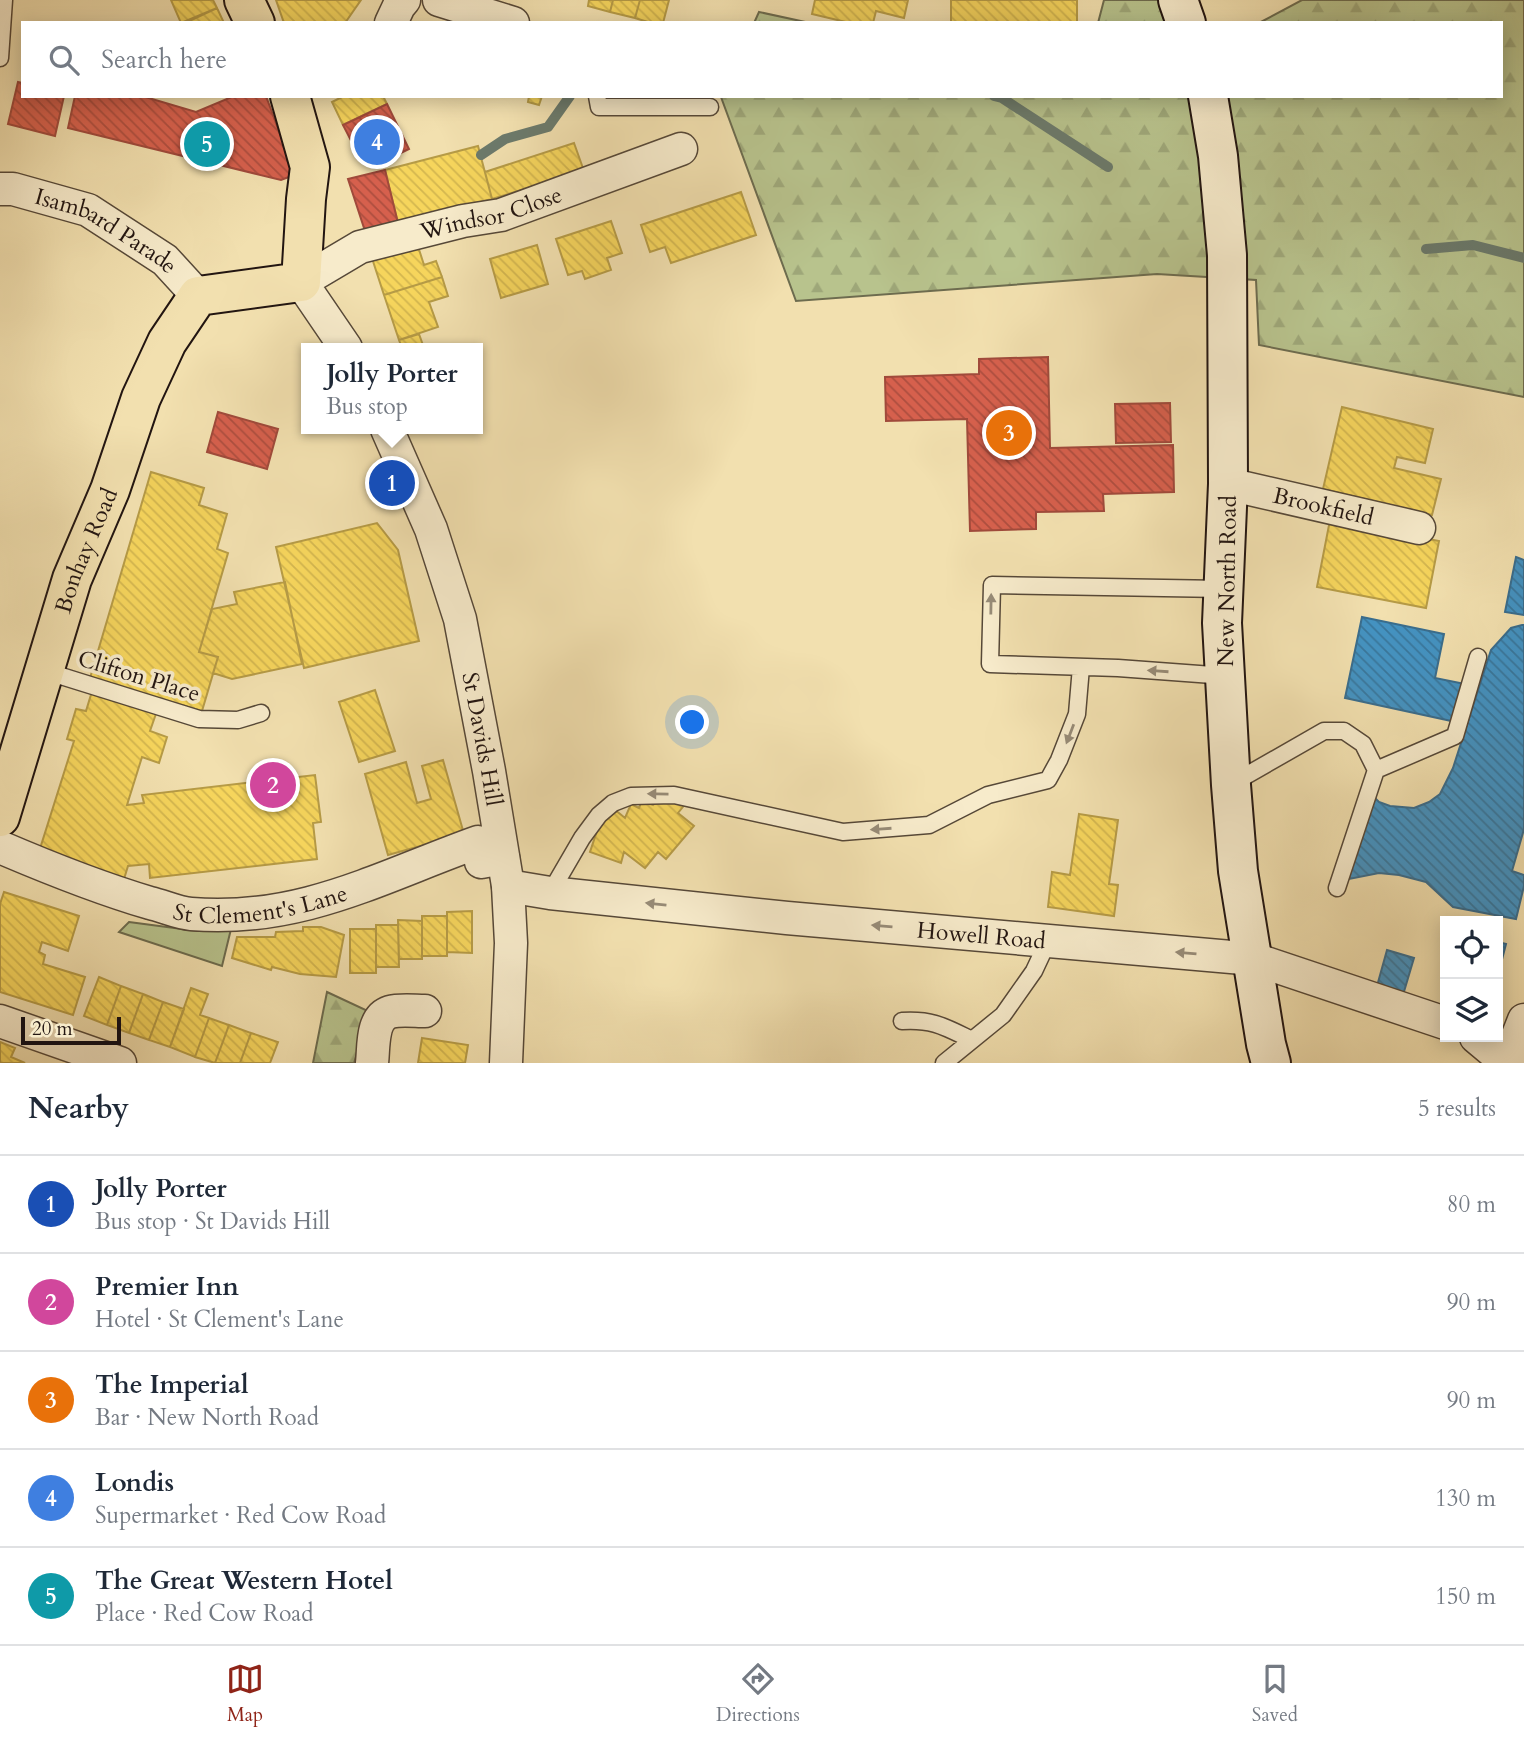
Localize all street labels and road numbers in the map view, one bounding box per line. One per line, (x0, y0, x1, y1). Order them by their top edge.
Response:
street label: Windsor Close (416, 178, 566, 247)
street label: Isambard Parade (32, 180, 185, 280)
street label: Brookfield (1270, 479, 1378, 533)
street label: Bonhay Road (47, 482, 125, 617)
street label: New North Road (1210, 494, 1244, 667)
street label: Clifton Place (74, 643, 204, 709)
street label: St Davids Hill (455, 670, 510, 808)
street label: St Clement's Lane (170, 877, 351, 931)
street label: Howell Road (916, 914, 1048, 956)

